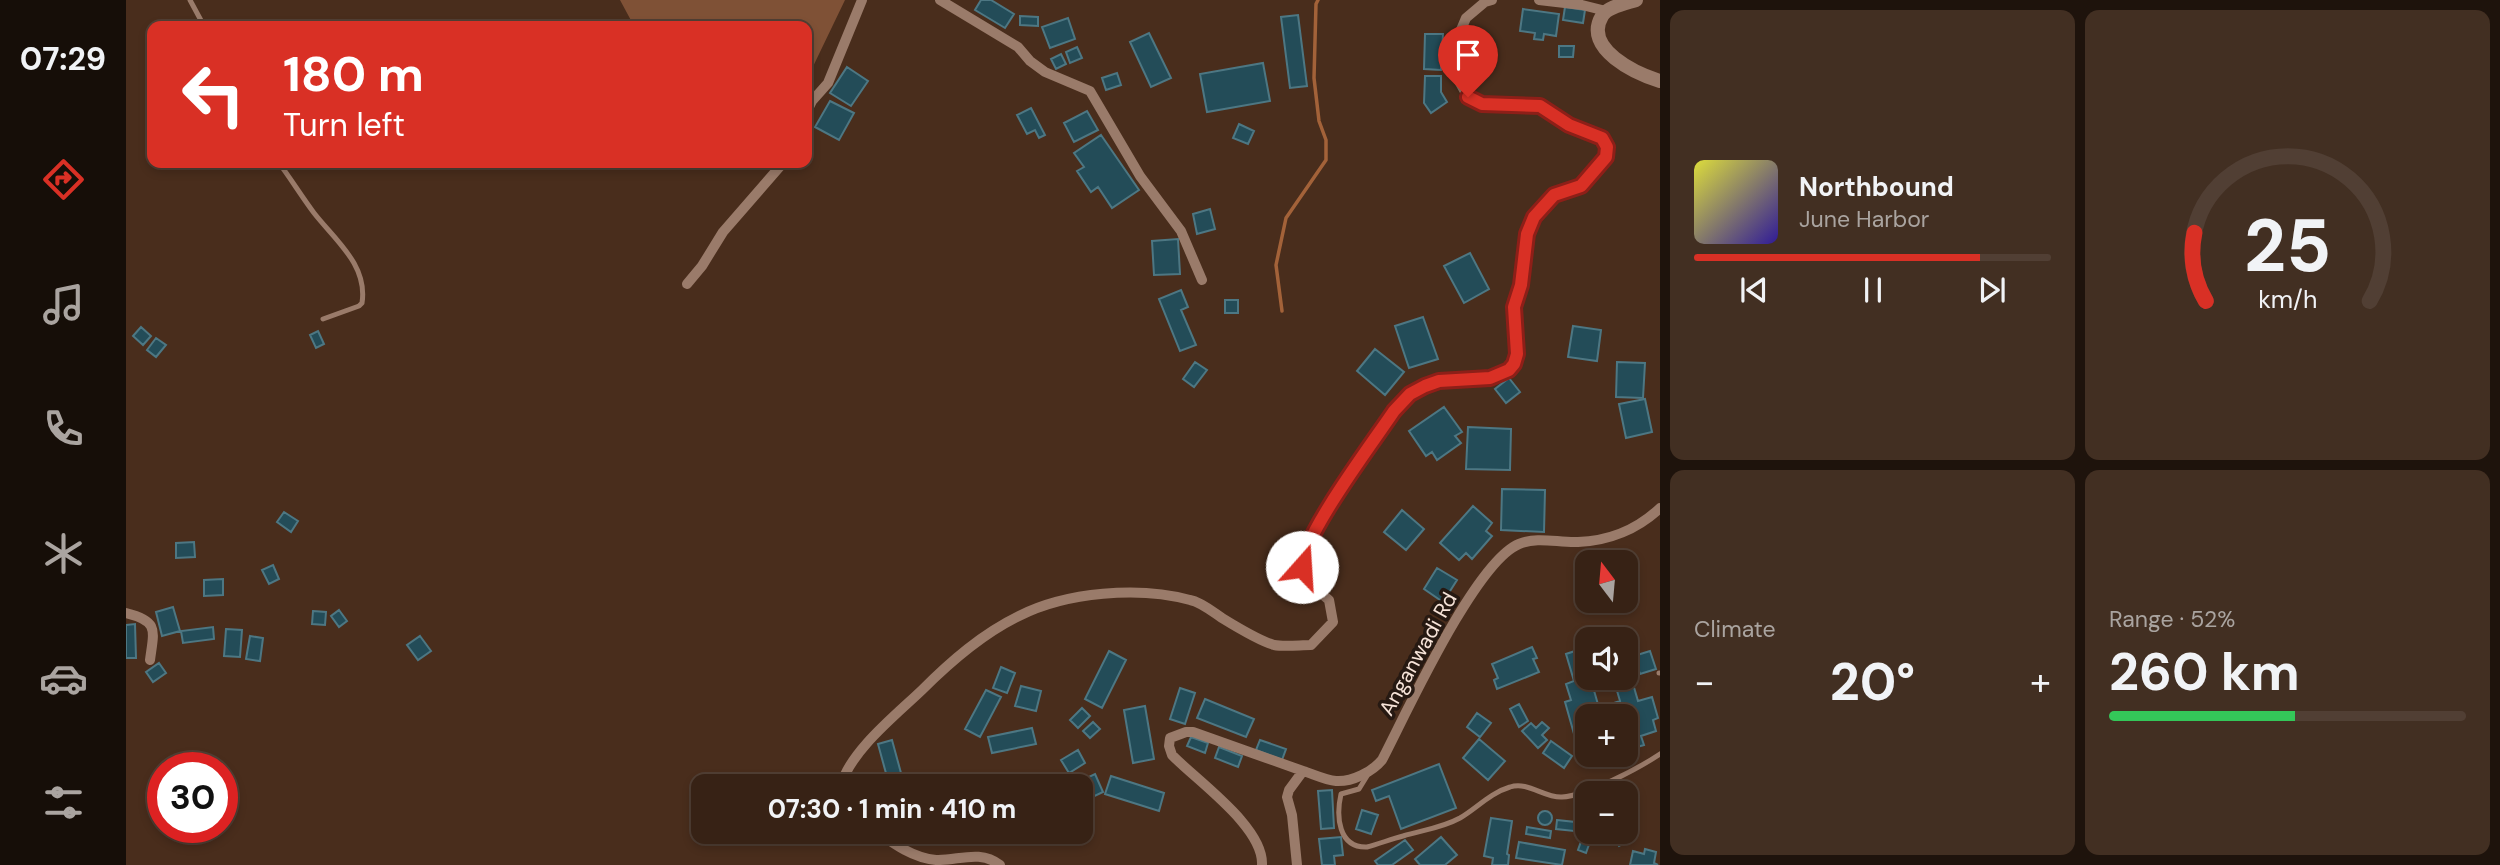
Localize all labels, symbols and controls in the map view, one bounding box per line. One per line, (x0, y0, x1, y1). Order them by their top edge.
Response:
pin (1438, 25, 1498, 97)
icon: arrive (1449, 36, 1487, 74)
text: 07:29 (20, 38, 106, 80)
text: 180 m (283, 42, 424, 106)
icon: left (168, 49, 259, 140)
text: Turn left (283, 104, 405, 146)
icon: directions (39, 155, 88, 204)
text: Northbound (1799, 170, 1954, 204)
text: 25 (2244, 199, 2331, 294)
text: June Harbor (1799, 204, 1929, 234)
icon: previous (1735, 271, 1773, 309)
icon: pause (1854, 271, 1892, 309)
icon: next (1973, 271, 2011, 309)
icon: music (39, 280, 88, 329)
text: km/h (2258, 283, 2317, 316)
icon: phone (39, 404, 88, 453)
icon: climate (39, 529, 88, 578)
position arrow (1265, 530, 1339, 604)
north arrow (1575, 550, 1638, 612)
map controls (1575, 550, 1638, 844)
street label: Anganwadi Rd (1373, 587, 1463, 721)
text: Range · 52% (2109, 604, 2235, 634)
text: Climate (1694, 614, 1776, 644)
button: sound (1575, 627, 1638, 690)
text: 260 km (2109, 638, 2300, 706)
text: 20° (1830, 648, 1915, 716)
icon: car (39, 654, 88, 703)
text: − (1694, 657, 1715, 707)
text: + (2030, 657, 2051, 707)
button: + (1575, 704, 1638, 767)
speed limit sign: 30 (147, 752, 238, 843)
icon: filters (39, 778, 88, 827)
button: − (1575, 781, 1638, 844)
text: 07:30 · 1 min · 410 m (768, 792, 1016, 826)

